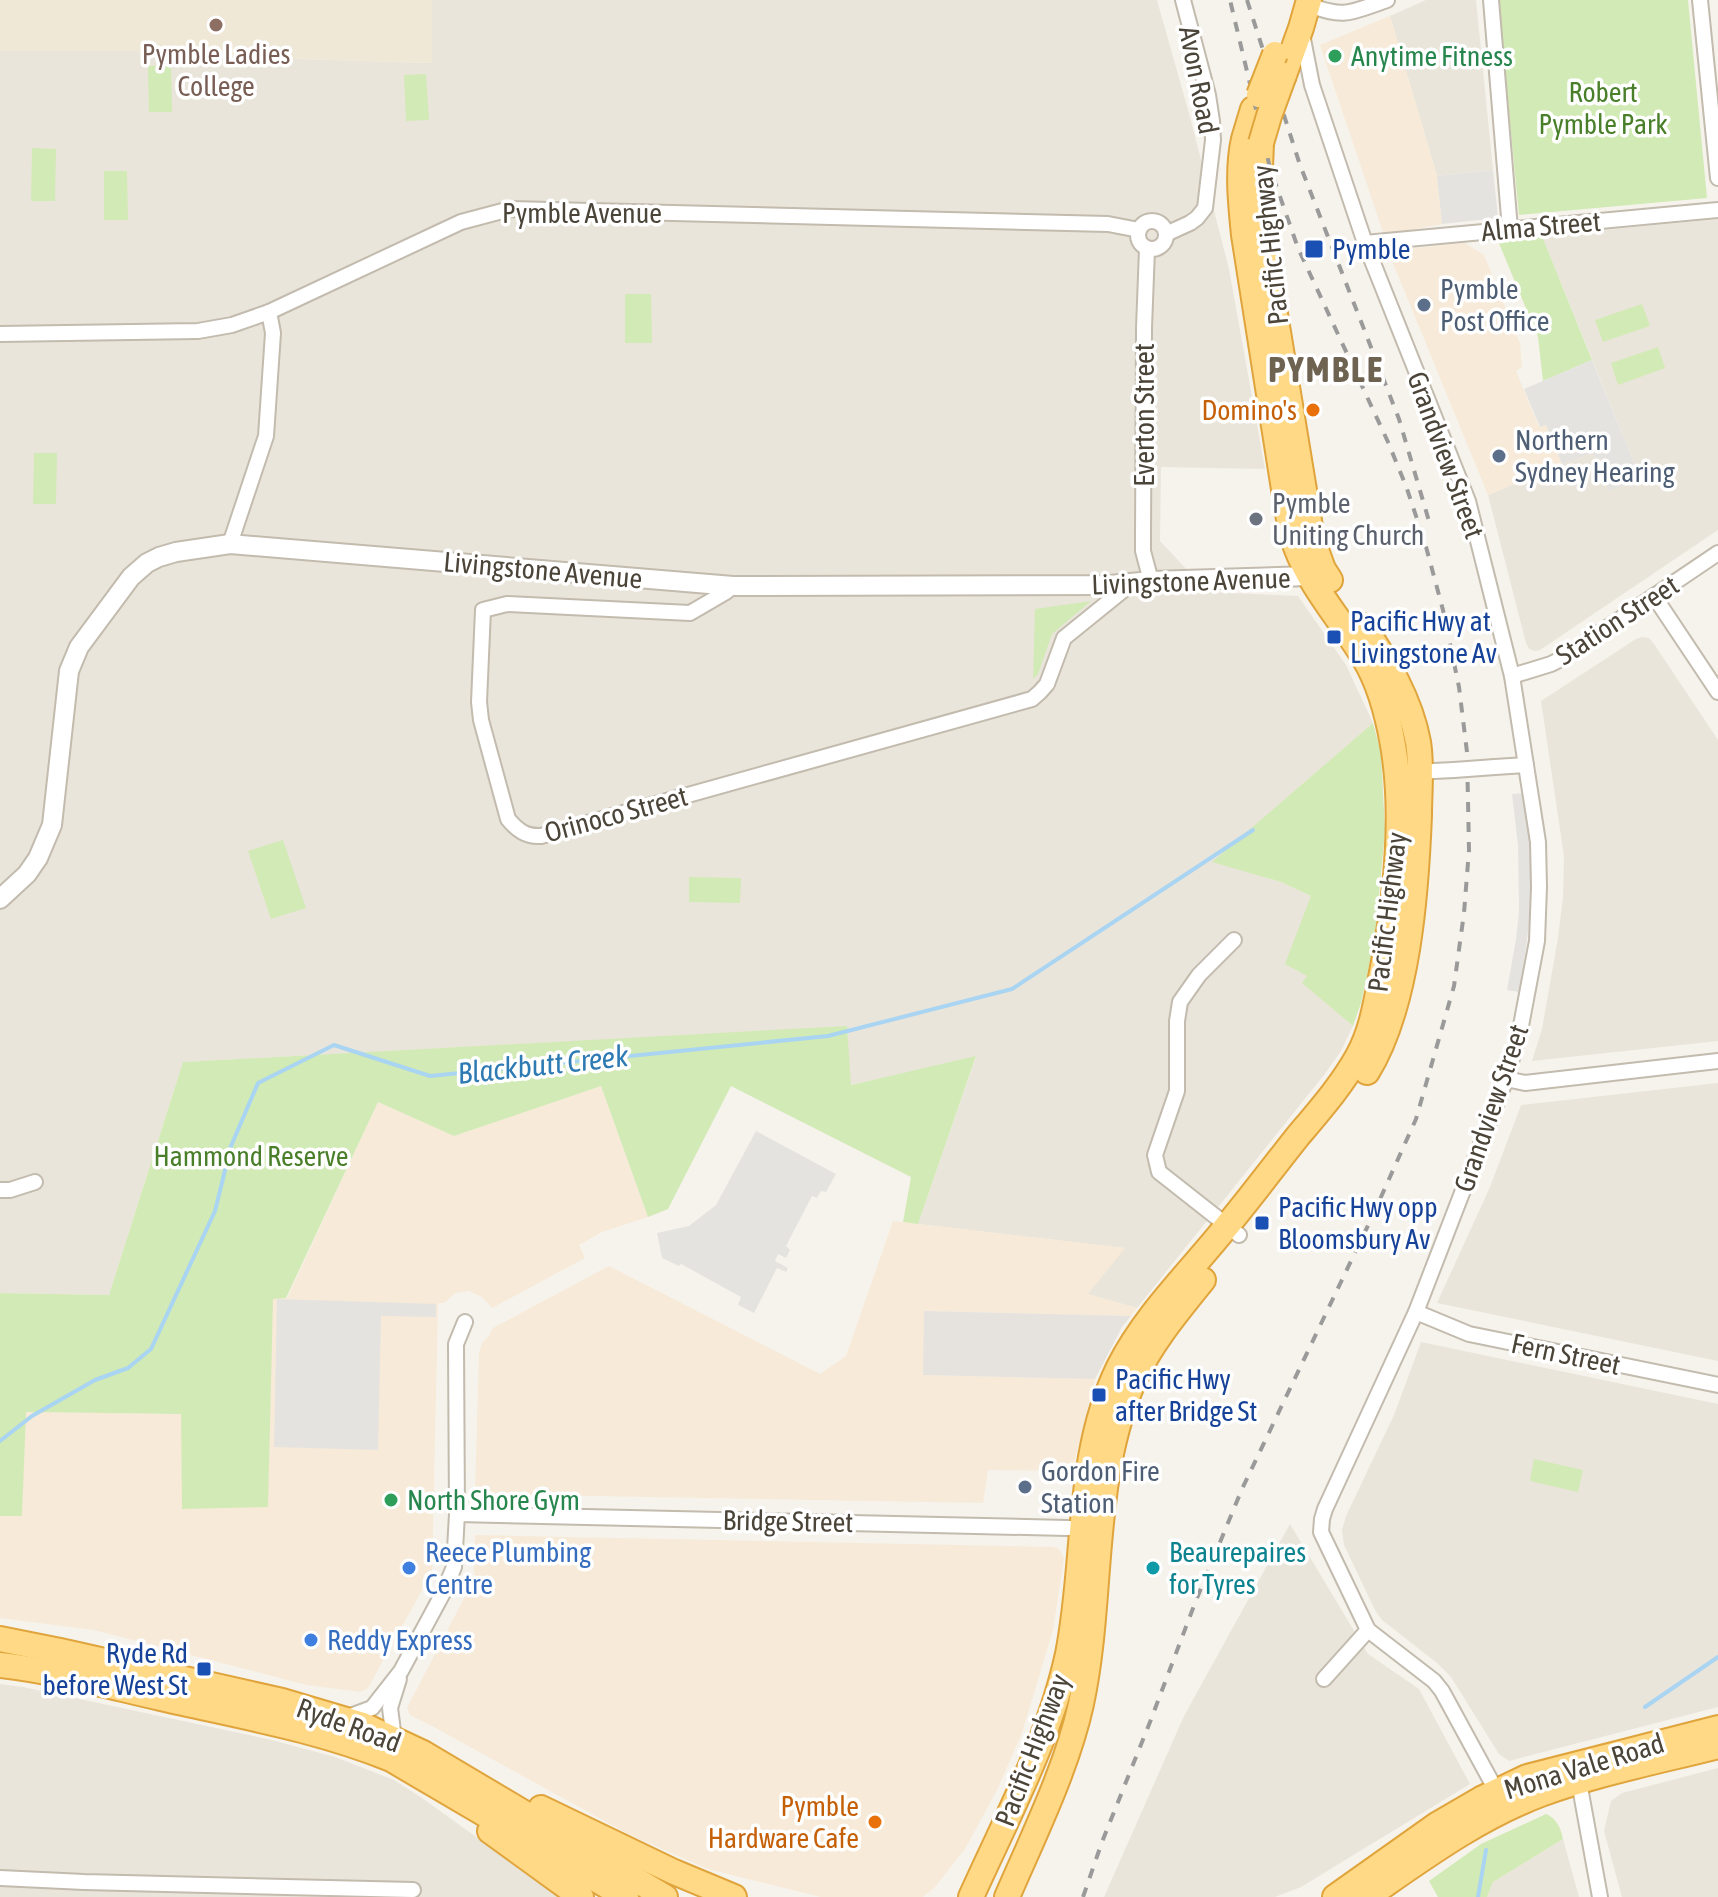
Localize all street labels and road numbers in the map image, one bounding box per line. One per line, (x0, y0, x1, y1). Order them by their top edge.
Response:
street label: Avon Road (1173, 23, 1225, 137)
street label: Pacific Highway (1246, 163, 1294, 327)
street label: Pymble Avenue (502, 197, 662, 229)
street label: Alma Street (1480, 205, 1602, 247)
street label: Everton Street (1128, 343, 1160, 487)
street label: Grandview Street (1401, 367, 1491, 543)
street label: Livingstone Avenue (442, 545, 644, 595)
street label: Livingstone Avenue (1091, 562, 1291, 600)
street label: Station Street (1550, 569, 1684, 671)
street label: Orinoco Street (541, 780, 691, 848)
street label: Pacific Highway (1361, 830, 1413, 994)
street label: Grandview Street (1447, 1020, 1535, 1196)
street label: Fern Street (1509, 1327, 1623, 1381)
street label: Bridge Street (722, 1504, 854, 1538)
street label: Pacific Highway (988, 1669, 1076, 1831)
street label: Ryde Road (293, 1691, 405, 1759)
street label: Mona Vale Road (1500, 1727, 1668, 1805)

